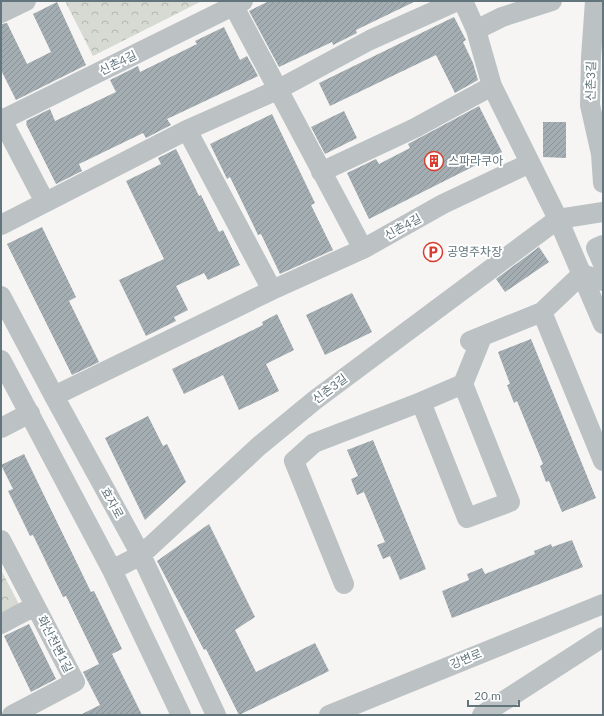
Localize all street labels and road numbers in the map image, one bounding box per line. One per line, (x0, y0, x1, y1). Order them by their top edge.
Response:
street label: 신촌4길 (96, 47, 139, 78)
street label: 신촌3길 (583, 61, 598, 101)
street label: 신촌4길 (382, 210, 424, 243)
street label: 신촌3길 (309, 371, 350, 407)
street label: 효자로 (98, 485, 127, 521)
street label: 화산천변1길 (35, 613, 76, 675)
street label: 강변로 (448, 645, 484, 672)

